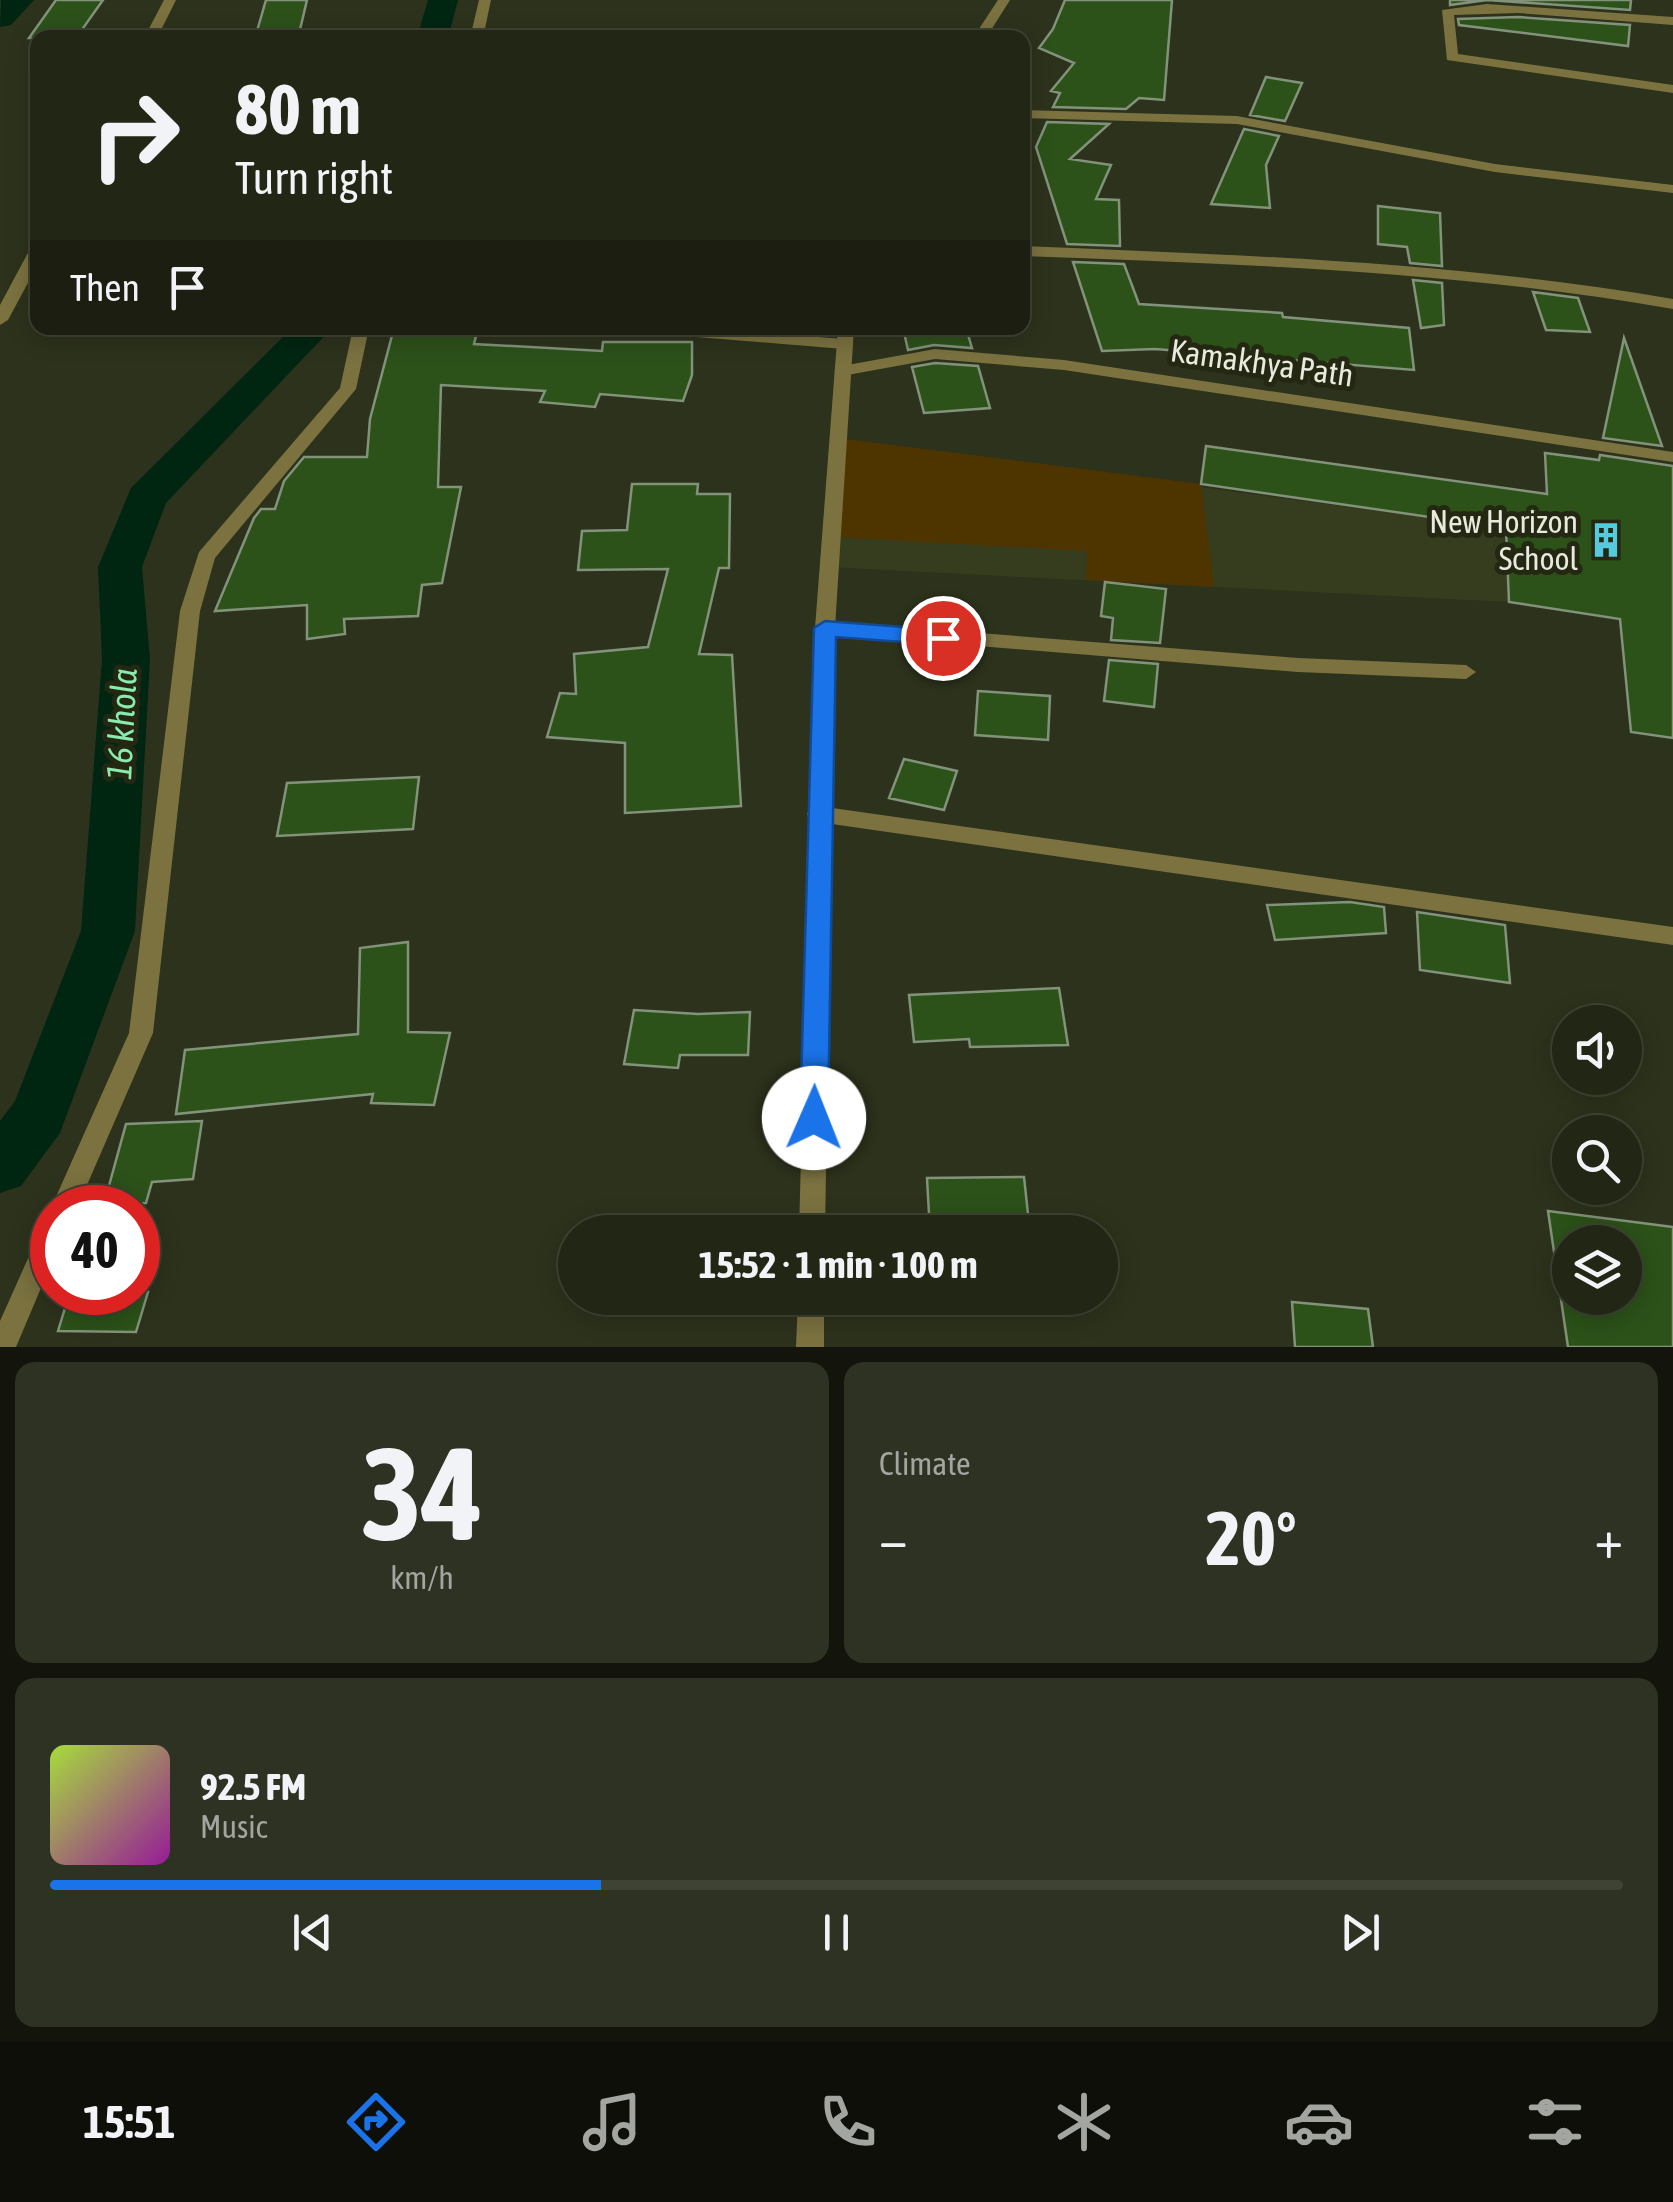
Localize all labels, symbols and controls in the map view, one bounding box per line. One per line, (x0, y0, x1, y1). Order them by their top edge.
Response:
text: 80 m (235, 69, 361, 149)
icon: right (70, 70, 200, 200)
text: Turn right (235, 152, 393, 204)
icon: arrive (160, 260, 215, 315)
text: Then (70, 266, 140, 309)
street label: Kamakhya Path (1168, 331, 1356, 394)
place label: New Horizon School (1429, 503, 1579, 577)
building icon: New Horizon School (1587, 521, 1625, 559)
pin (901, 596, 986, 681)
icon: arrive (916, 611, 971, 666)
water label: 16 khola (98, 667, 144, 781)
map controls (1552, 1005, 1642, 1315)
button: sound (1552, 1005, 1642, 1095)
position arrow (762, 1066, 866, 1170)
button: search (1552, 1115, 1642, 1205)
speed limit sign: 40 (30, 1185, 160, 1315)
button: layers (1552, 1225, 1642, 1315)
text: 15:52 · 1 min · 100 m (698, 1243, 978, 1286)
text: 34 (361, 1419, 483, 1568)
text: Climate (879, 1445, 971, 1482)
text: 20° (1205, 1495, 1297, 1581)
text: − (879, 1507, 908, 1570)
text: + (1594, 1507, 1623, 1570)
text: km/h (390, 1559, 454, 1596)
text: 92.5 FM (200, 1765, 306, 1808)
text: Music (200, 1808, 267, 1845)
icon: previous (285, 1905, 340, 1960)
icon: pause (809, 1905, 864, 1960)
icon: next (1333, 1905, 1388, 1960)
icon: directions (341, 2087, 411, 2157)
icon: music (577, 2087, 647, 2157)
icon: phone (813, 2087, 883, 2157)
icon: climate (1049, 2087, 1119, 2157)
icon: car (1284, 2087, 1354, 2157)
icon: filters (1520, 2087, 1590, 2157)
text: 15:51 (83, 2096, 176, 2148)

